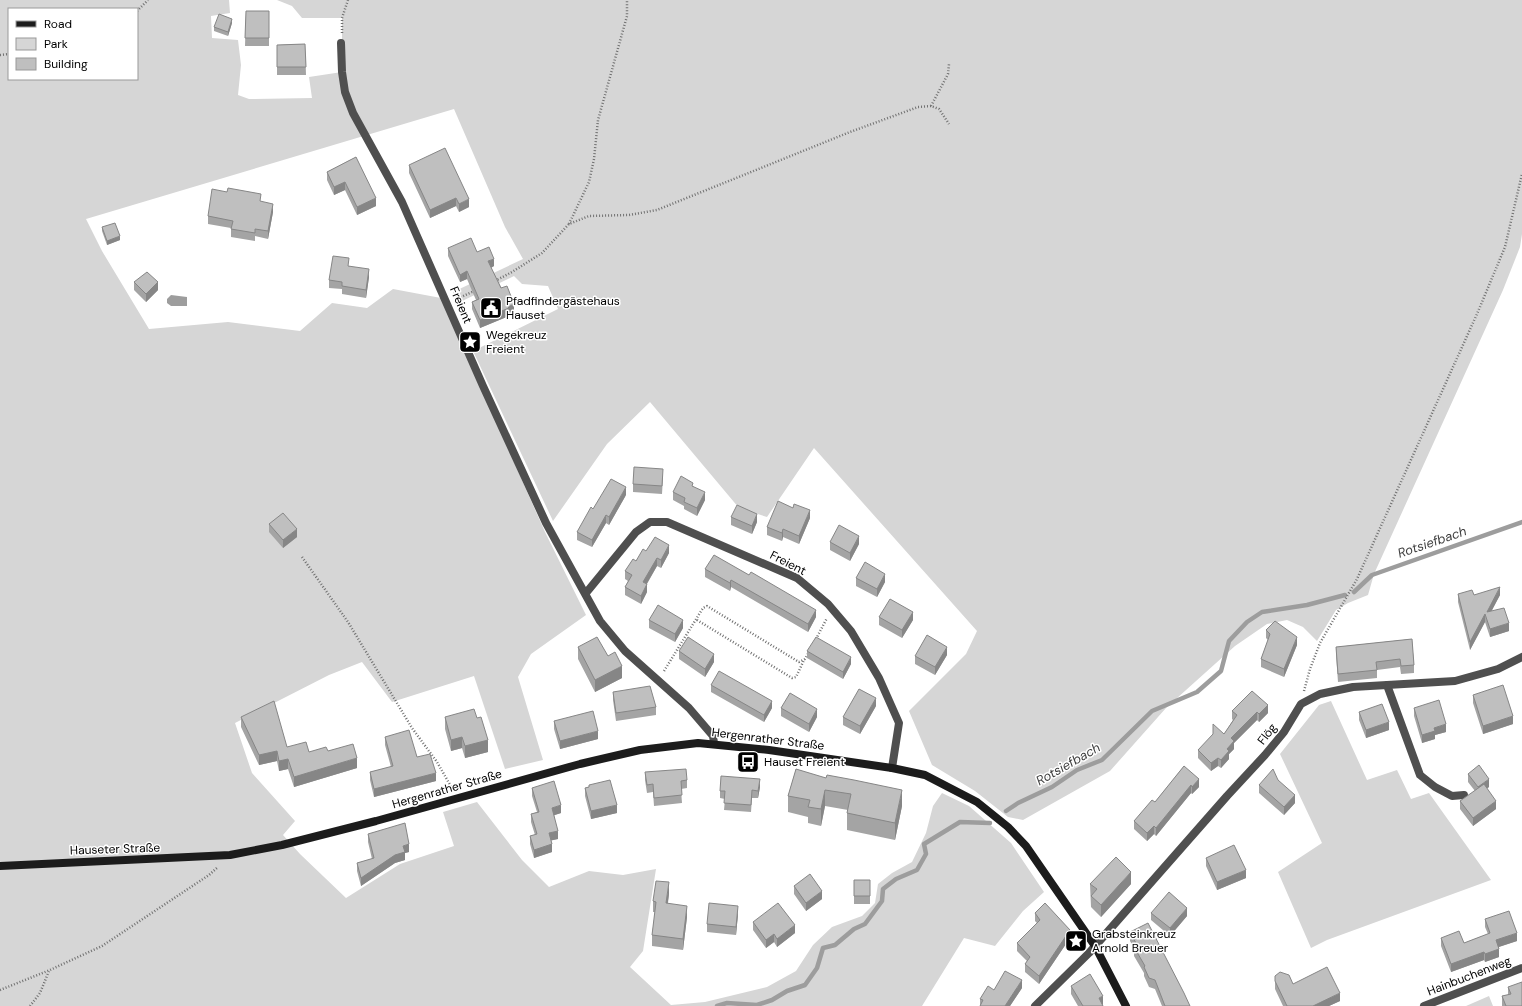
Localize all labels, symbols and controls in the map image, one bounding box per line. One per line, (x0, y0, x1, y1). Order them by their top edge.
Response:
legend (8, 8, 138, 80)
text: Road (44, 16, 72, 32)
text: Park (44, 36, 68, 52)
text: Building (44, 56, 88, 72)
street label: Freient (446, 284, 476, 326)
place label: Pfadfindergästehaus Hauset (506, 293, 620, 323)
public building icon: Pfadfindergästehaus Hauset (478, 295, 504, 321)
place label: Wegekreuz Freient (486, 327, 547, 357)
place icon: Wegekreuz Freient (457, 329, 483, 355)
water label: Rotsiefbach (1395, 522, 1469, 562)
street label: Freient (767, 547, 809, 579)
street label: Flög (1254, 720, 1280, 748)
street label: Hergenrather Straße (711, 724, 825, 754)
water label: Rotsiefbach (1033, 739, 1103, 789)
bus stop icon: Hauset Freient (735, 749, 761, 775)
place label: Hauset Freient (764, 754, 845, 770)
street label: Hergenrather Straße (390, 766, 504, 812)
street label: Hauseter Straße (70, 839, 161, 859)
place label: Grabsteinkreuz Arnold Breuer (1092, 926, 1176, 956)
place icon: Grabsteinkreuz Arnold Breuer (1063, 928, 1089, 954)
street label: Hainbuchenweg (1425, 953, 1514, 999)

